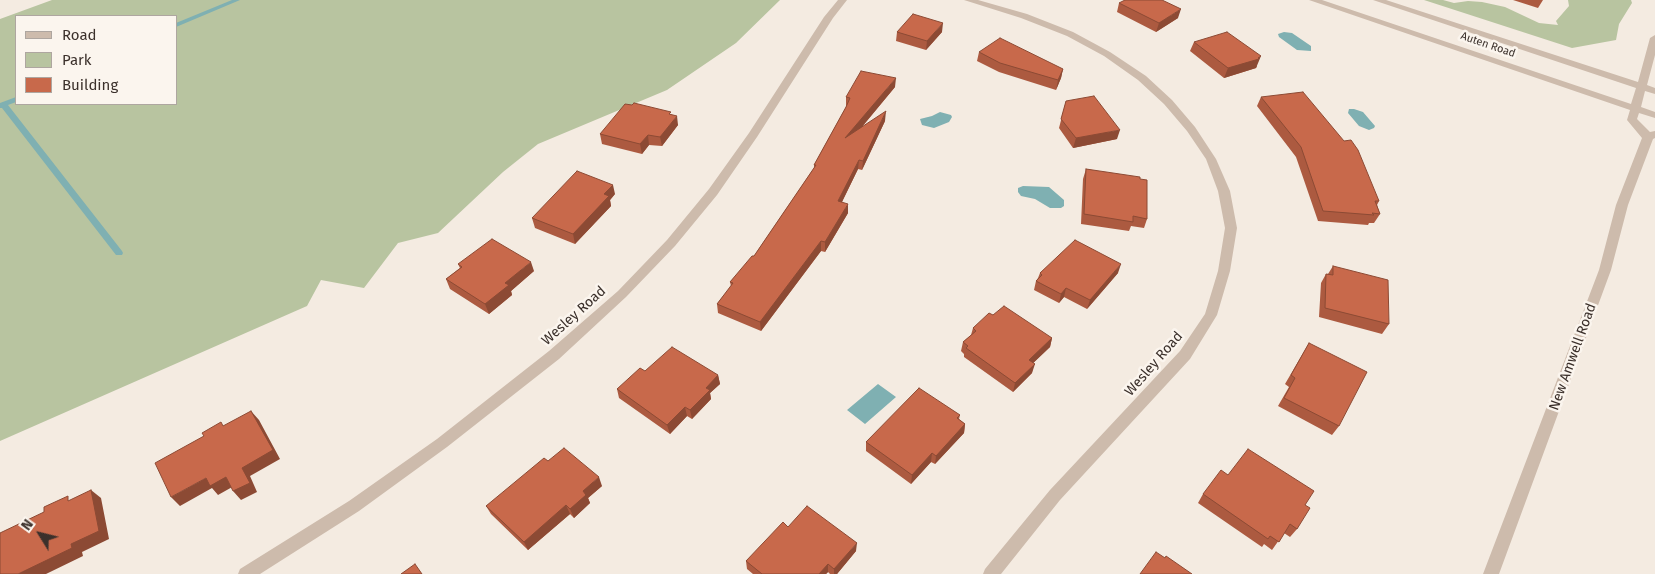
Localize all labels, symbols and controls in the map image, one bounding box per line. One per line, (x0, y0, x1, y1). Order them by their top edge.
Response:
legend (15, 15, 178, 105)
text: Road (62, 26, 97, 44)
street label: Auten Road (1459, 29, 1517, 61)
text: Park (62, 51, 92, 69)
text: Building (62, 76, 118, 94)
street label: Wesley Road (539, 283, 609, 349)
street label: New Amwell Road (1546, 301, 1600, 413)
street label: Wesley Road (1121, 328, 1187, 400)
north arrow (15, 509, 65, 559)
text: N (18, 516, 37, 534)

